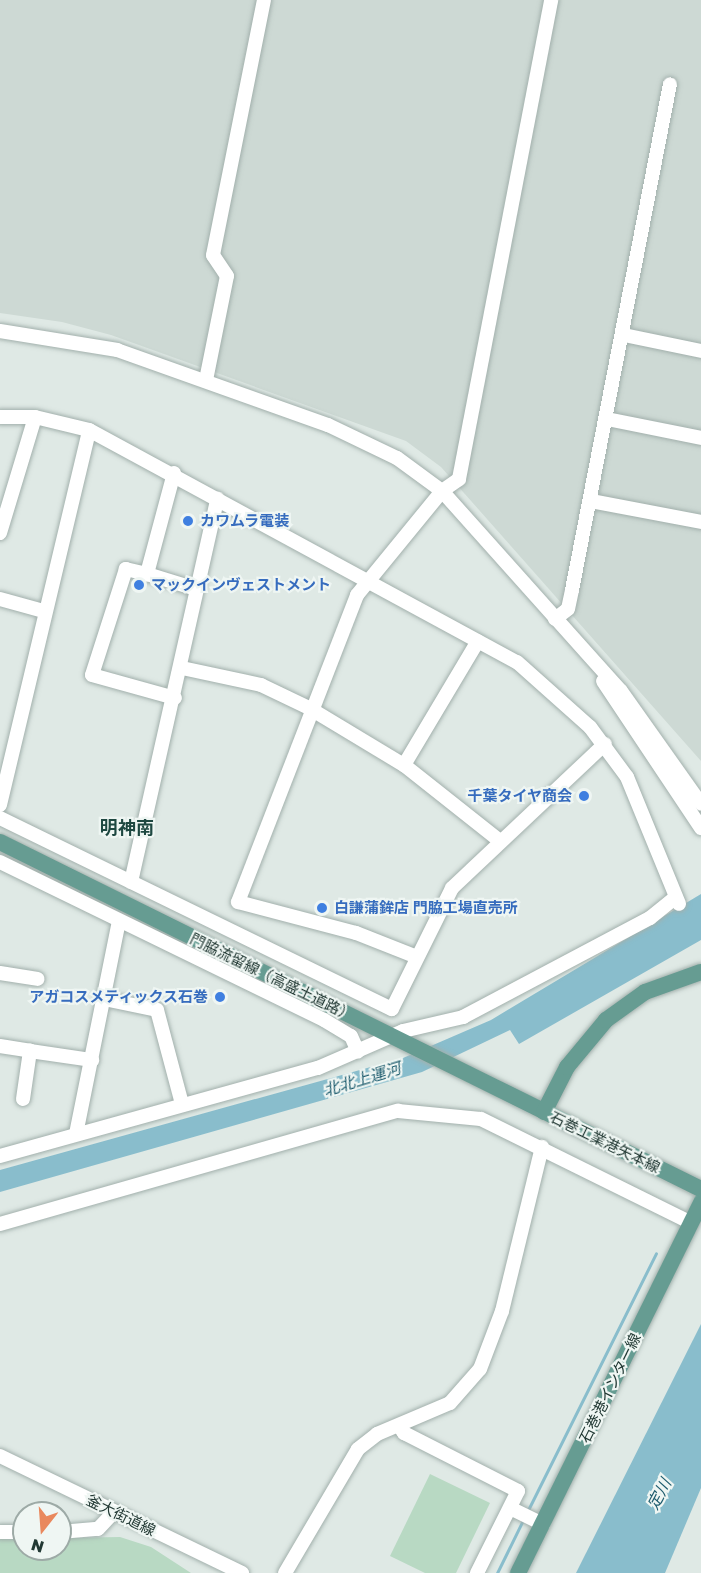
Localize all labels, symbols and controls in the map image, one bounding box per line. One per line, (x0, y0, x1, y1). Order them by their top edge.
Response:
place label: カワムラ電装 (200, 512, 290, 530)
marker: カワムラ電装 (181, 514, 195, 528)
place label: マックインヴェストメント (151, 576, 331, 594)
marker: マックインヴェストメント (132, 578, 146, 592)
place label: 千葉タイヤ商会 (467, 787, 572, 805)
marker: 千葉タイヤ商会 (577, 789, 591, 803)
district label: 明神南 (100, 816, 154, 838)
place label: 白謙蒲鉾店 門脇工場直売所 (334, 899, 518, 917)
marker: 白謙蒲鉾店 門脇工場直売所 (315, 901, 329, 915)
street label: 門脇流留線（高盛土道路） (187, 929, 357, 1025)
place label: アガコスメティックス石巻 (28, 988, 208, 1006)
marker: アガコスメティックス石巻 (213, 990, 227, 1004)
water label: 北北上運河 (321, 1058, 403, 1100)
street label: 石巻工業港矢本線 (547, 1108, 663, 1176)
street label: 石巻港インター線 (576, 1330, 644, 1446)
water label: 定川 (643, 1475, 675, 1513)
street label: 釜大街道線 (83, 1490, 159, 1540)
north arrow (12, 1501, 72, 1561)
text: N (29, 1535, 46, 1558)

